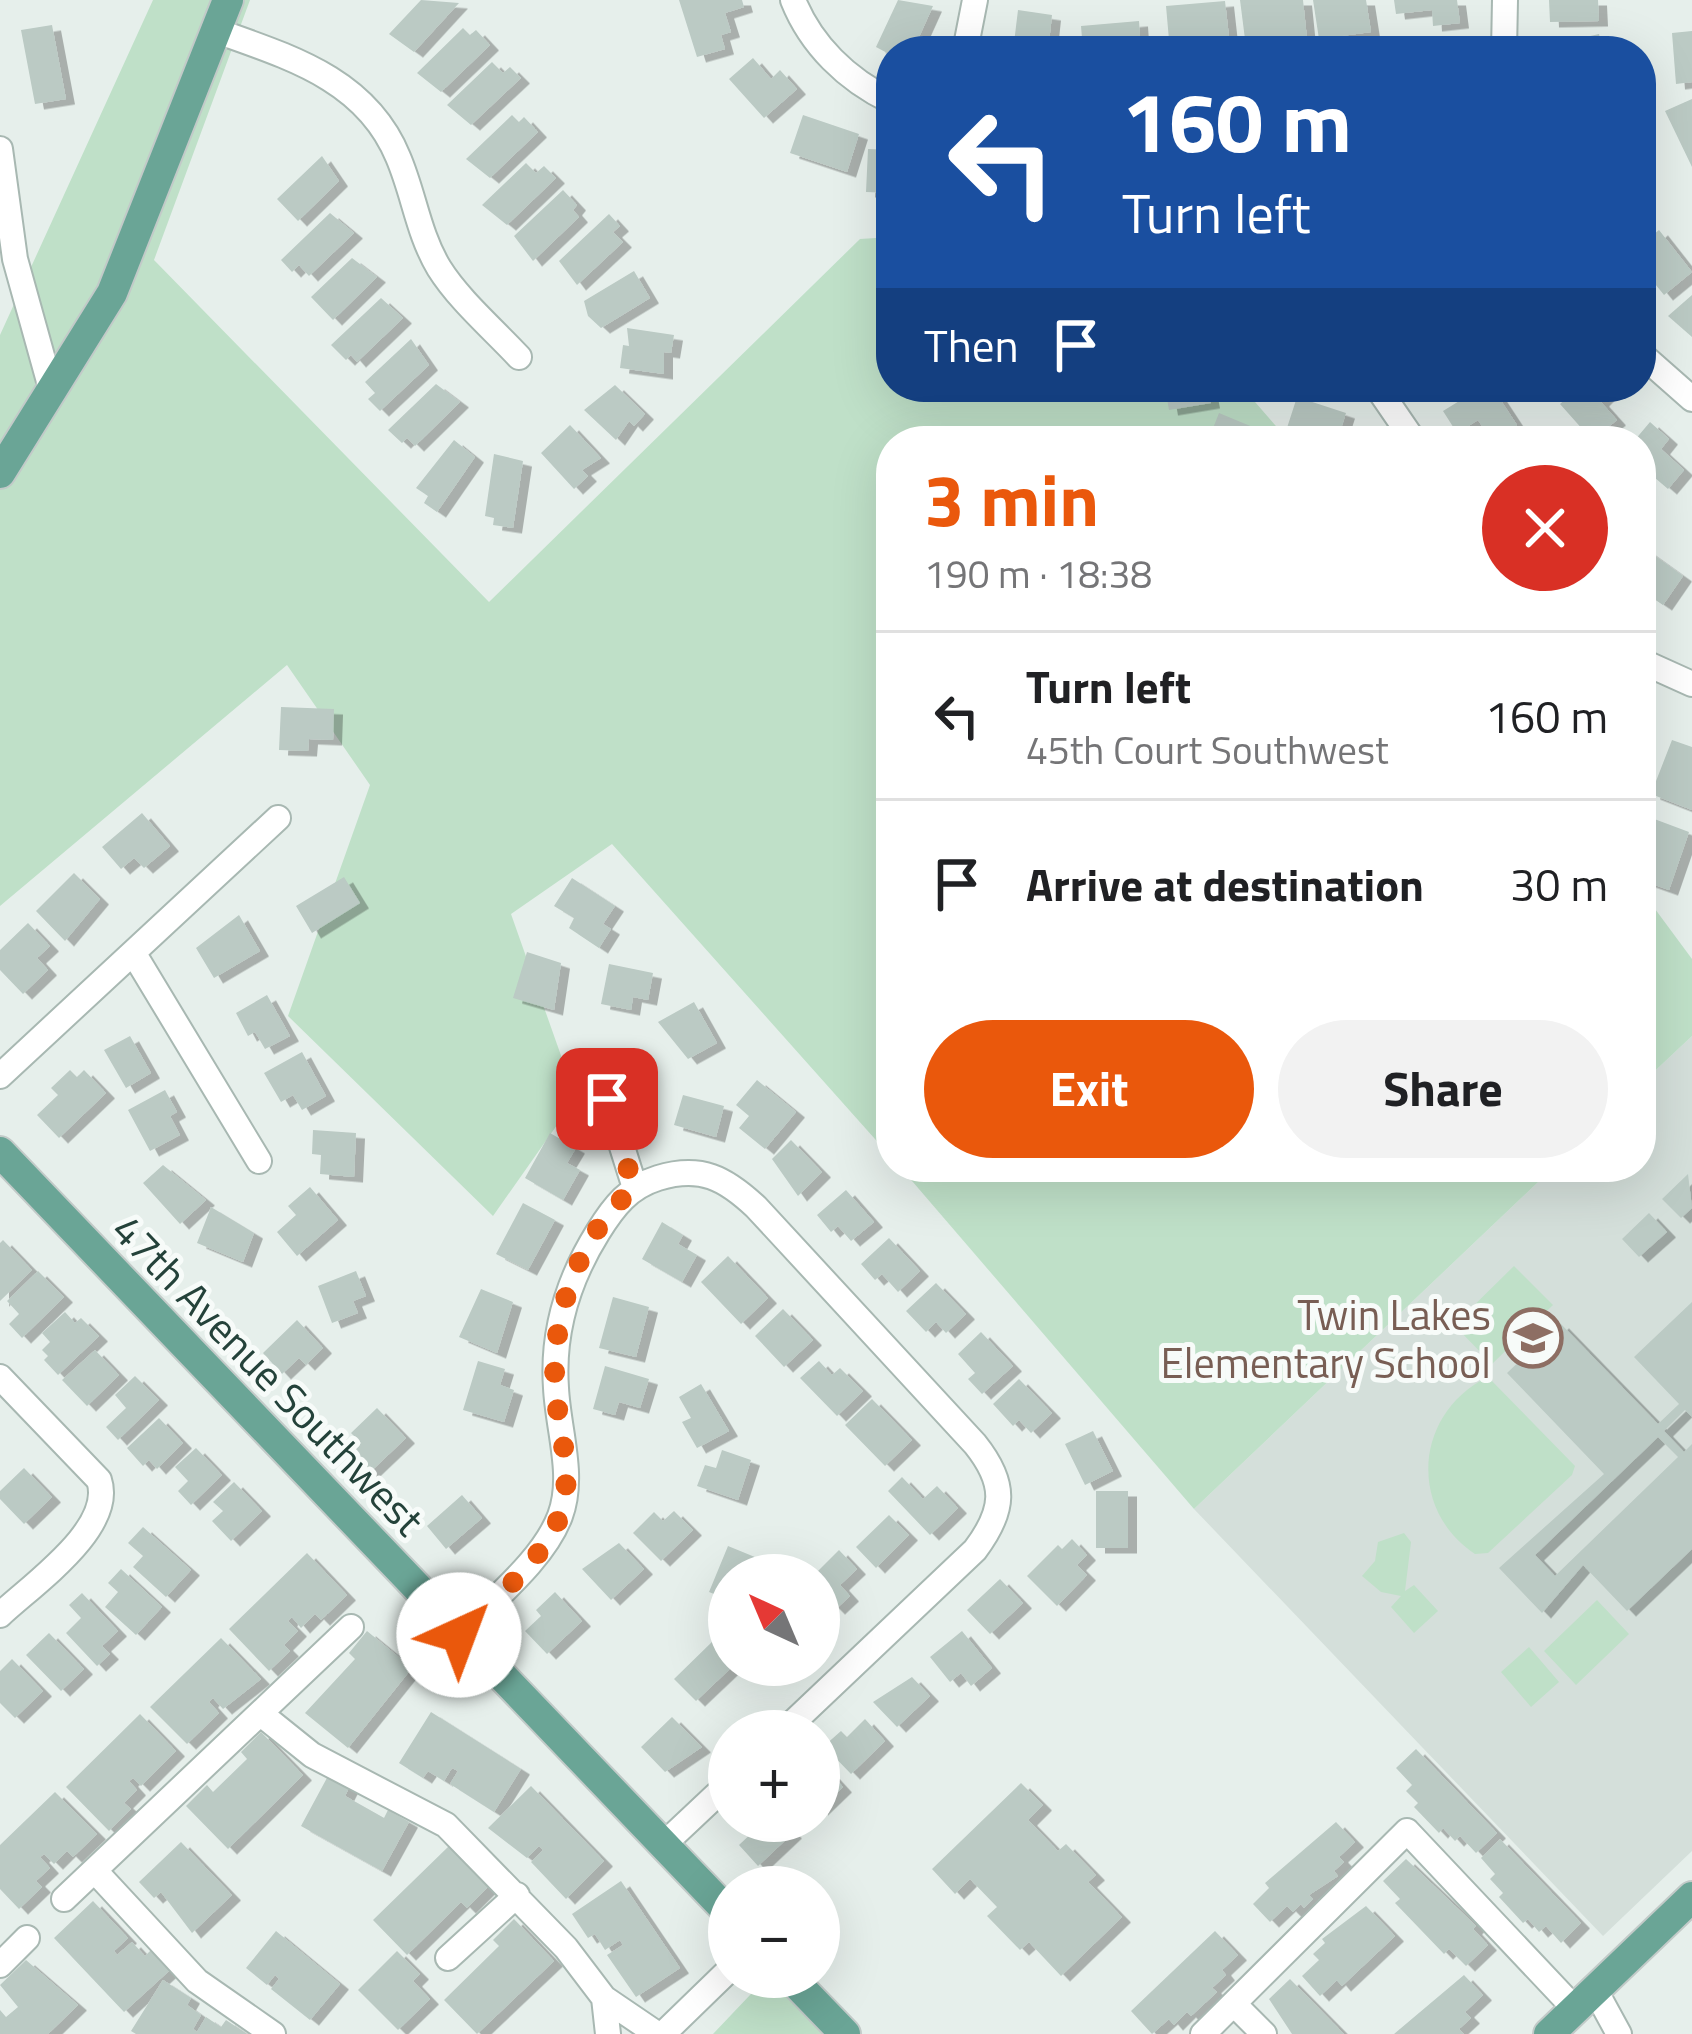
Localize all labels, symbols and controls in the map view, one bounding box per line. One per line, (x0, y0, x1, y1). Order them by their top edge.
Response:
text: 160 m (1122, 57, 1352, 185)
icon: left (924, 84, 1080, 240)
text: Turn left (1122, 172, 1311, 254)
text: Then (924, 311, 1019, 379)
icon: arrive (1043, 312, 1109, 378)
text: 3 min (924, 444, 1099, 554)
button: close (1482, 465, 1608, 591)
text: 190 m · 18:38 (924, 544, 1152, 603)
text: Turn left (1026, 652, 1191, 720)
text: 160 m (1485, 682, 1608, 750)
icon: left (924, 683, 990, 749)
text: 45th Court Southwest (1026, 720, 1389, 779)
text: Arrive at destination (1026, 850, 1424, 918)
text: 30 m (1510, 850, 1608, 918)
icon: arrive (924, 851, 990, 917)
button: Exit (924, 1020, 1254, 1158)
button: Share (1278, 1020, 1608, 1158)
pin (556, 1048, 658, 1150)
icon: arrive (574, 1066, 640, 1132)
street label: 47th Avenue Southwest (98, 1199, 440, 1550)
place label: Twin Lakes Elementary School (1161, 1282, 1491, 1394)
school or university icon: Twin Lakes Elementary School (1502, 1307, 1564, 1369)
north arrow (708, 1554, 840, 1686)
map controls (708, 1554, 840, 1998)
position arrow (396, 1572, 522, 1698)
button: + (708, 1710, 840, 1842)
button: − (708, 1866, 840, 1998)

